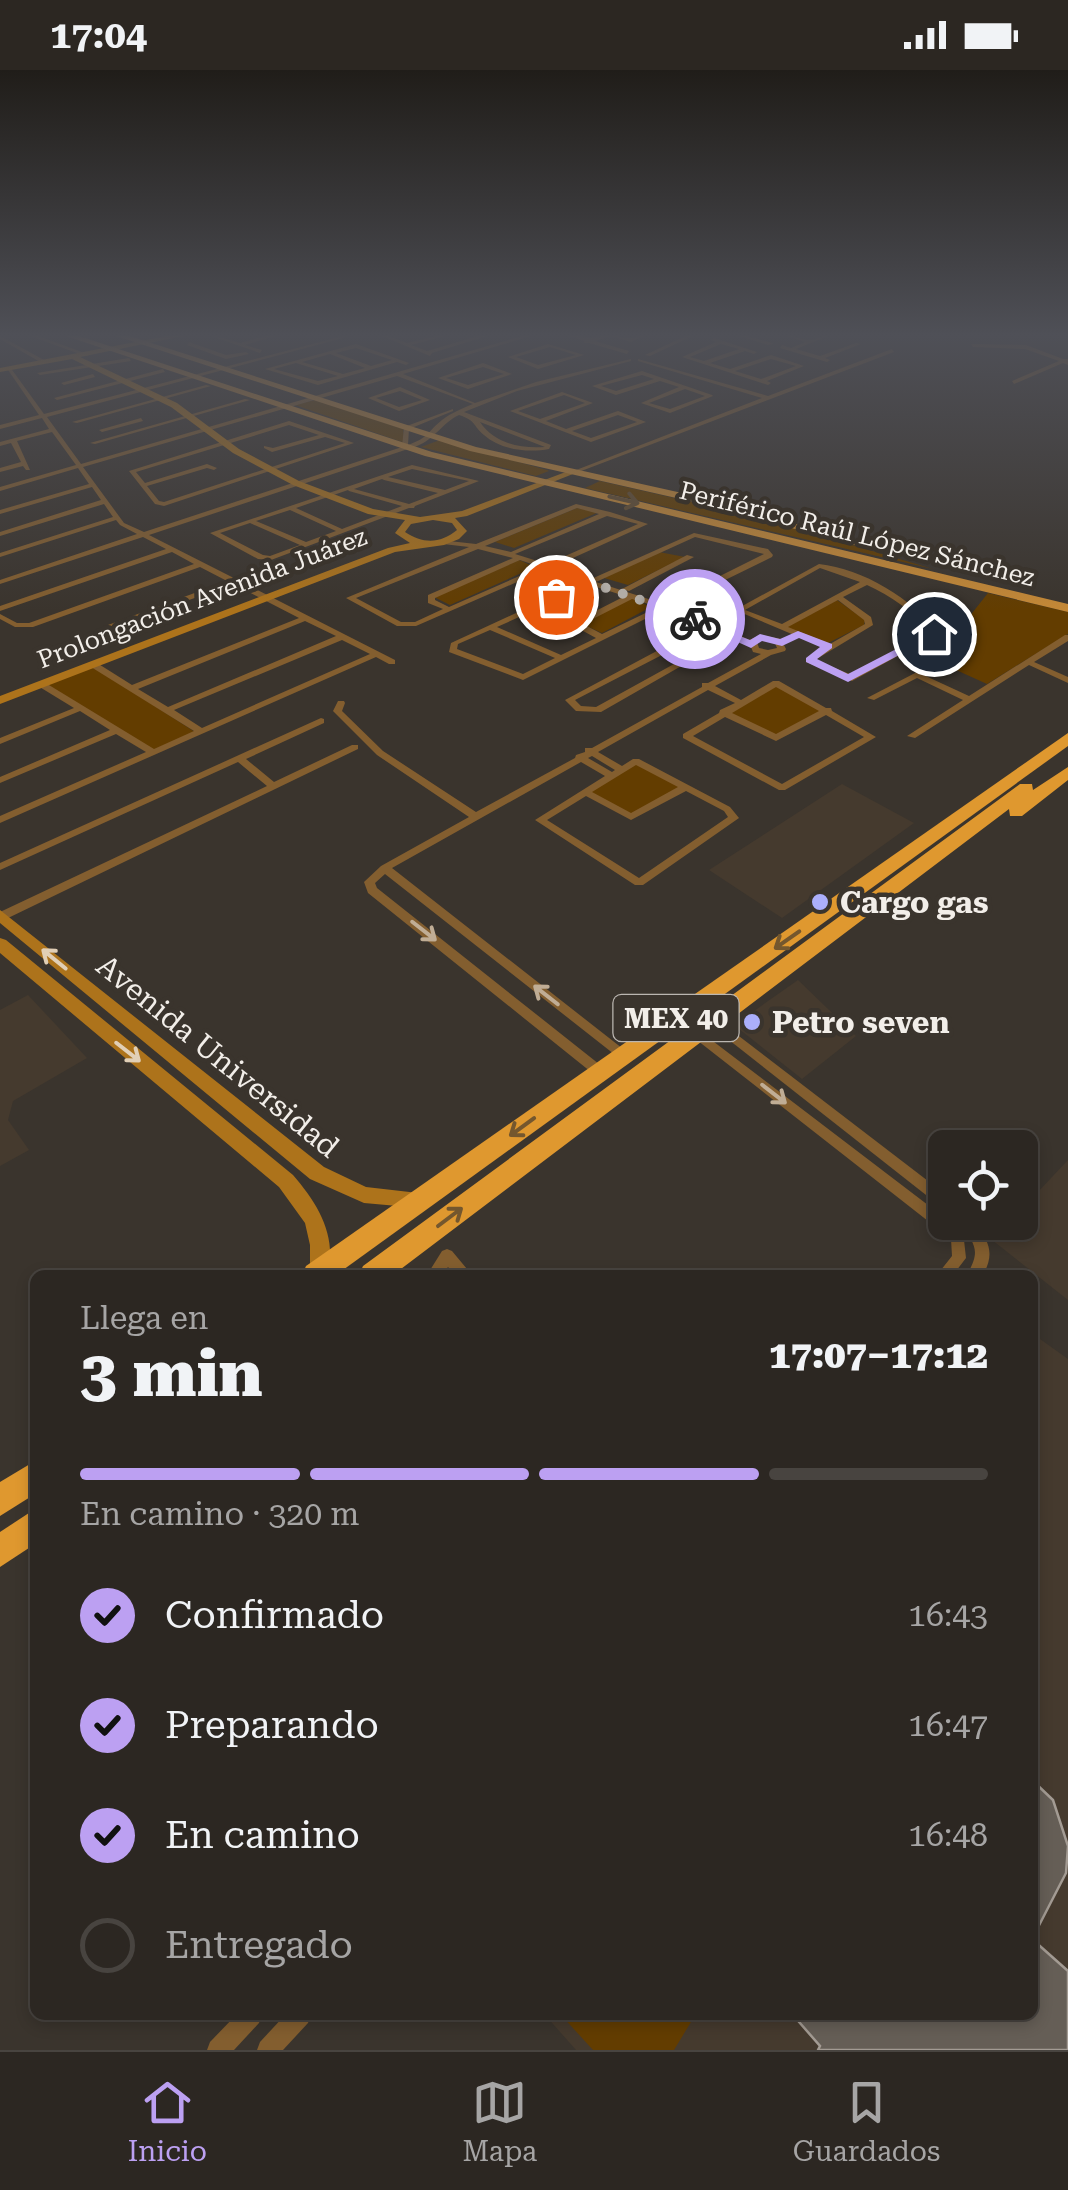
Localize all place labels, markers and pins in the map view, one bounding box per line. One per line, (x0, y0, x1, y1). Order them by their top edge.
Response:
pin (514, 555, 599, 640)
pin (892, 592, 977, 677)
place label: Cargo gas (840, 885, 988, 920)
marker: Cargo gas (809, 891, 831, 913)
place label: Petro seven (772, 1005, 950, 1040)
marker: Petro seven (741, 1011, 763, 1033)

